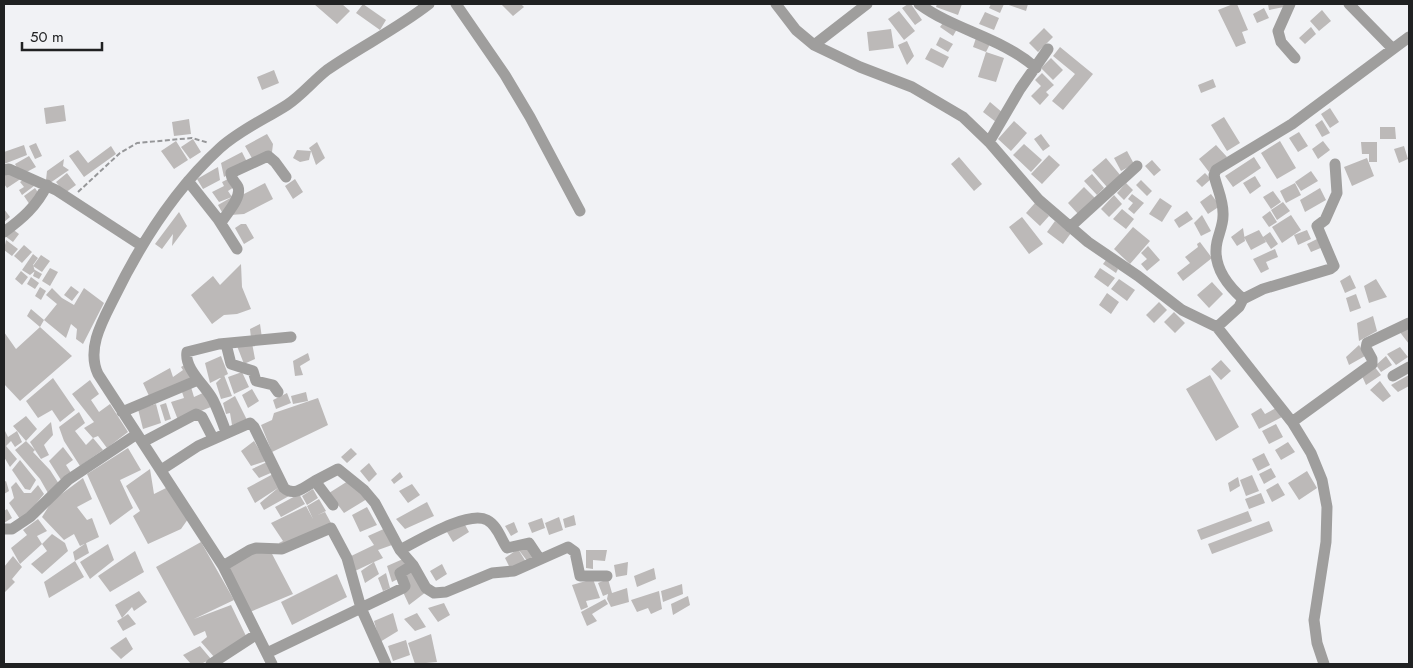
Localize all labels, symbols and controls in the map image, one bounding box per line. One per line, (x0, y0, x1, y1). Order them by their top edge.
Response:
scale bar (22, 20, 102, 52)
text: 50 m (30, 26, 64, 48)

